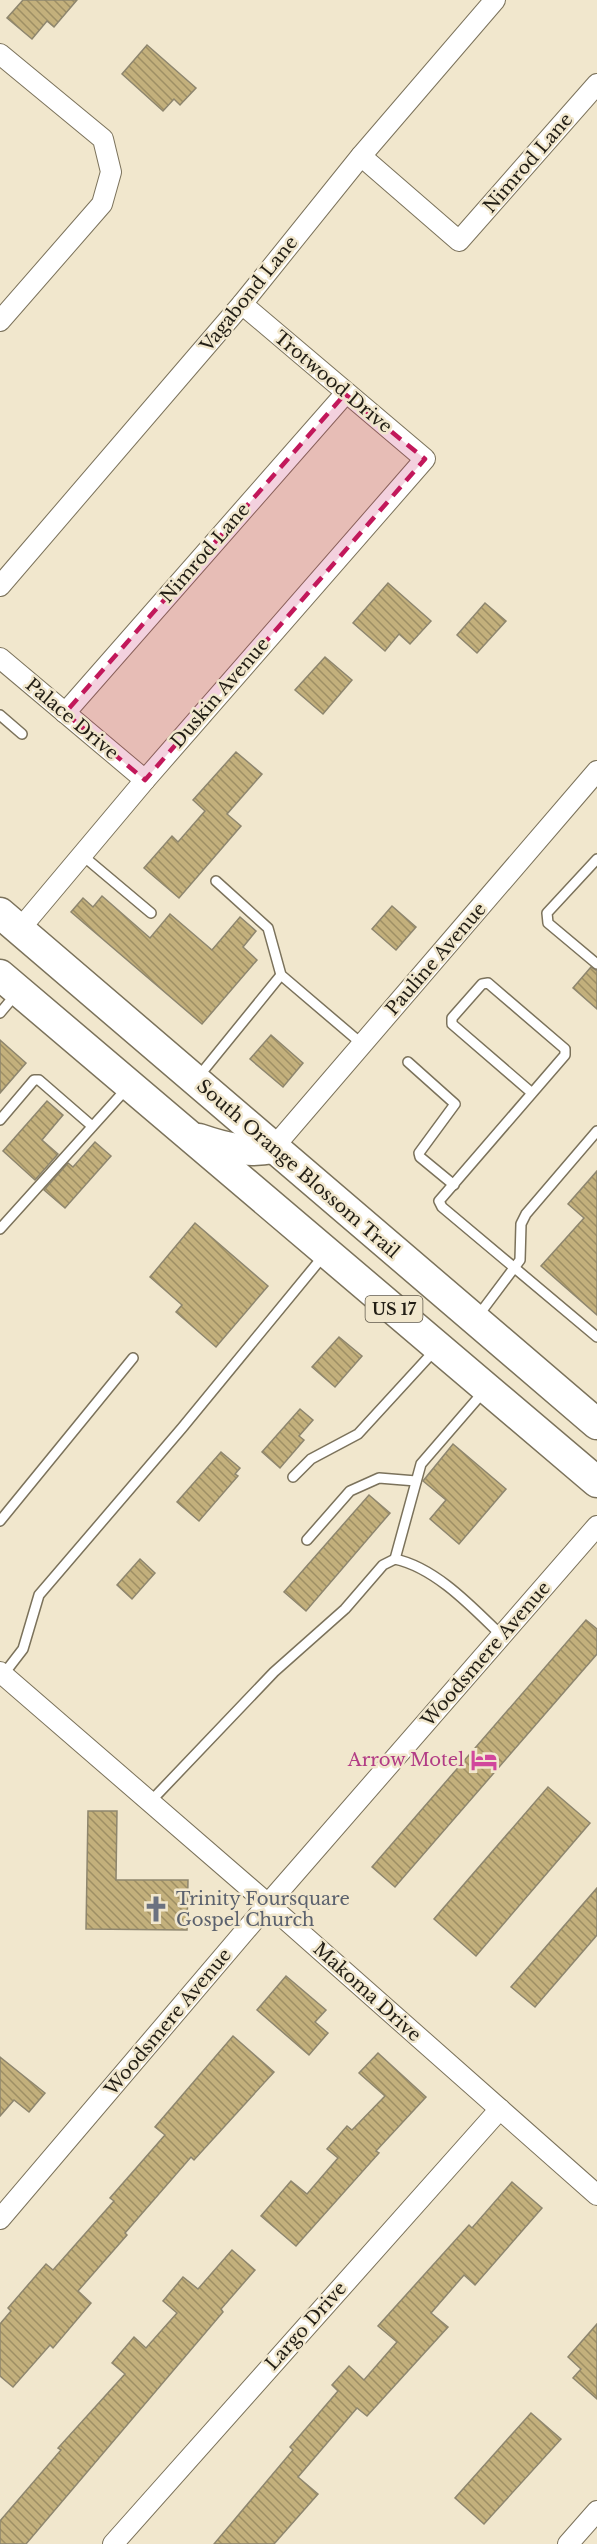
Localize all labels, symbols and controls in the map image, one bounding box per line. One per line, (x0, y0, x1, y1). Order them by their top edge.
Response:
street label: Nimrod Lane (479, 109, 577, 217)
street label: Vagabond Lane (195, 232, 302, 357)
street label: Trotwood Drive (269, 326, 397, 438)
street label: Nimrod Lane (156, 499, 254, 607)
street label: Duskin Avenue (166, 633, 274, 753)
street label: Palace Drive (21, 674, 123, 764)
street label: Pauline Avenue (381, 898, 491, 1020)
street label: South Orange Blossom Trail (192, 1075, 404, 1263)
road number: US 17 (366, 1296, 422, 1322)
street label: Woodsmere Avenue (416, 1577, 555, 1732)
hotel icon: Arrow Motel (469, 1745, 499, 1775)
place label: Arrow Motel (347, 1749, 464, 1771)
place label: Trinity Foursquare Gospel Church (176, 1888, 350, 1931)
church icon: Trinity Foursquare Gospel Church (141, 1894, 171, 1924)
street label: Makoma Drive (309, 1938, 425, 2046)
street label: Woodsmere Avenue (99, 1944, 236, 2101)
street label: Largo Drive (261, 2277, 351, 2375)

